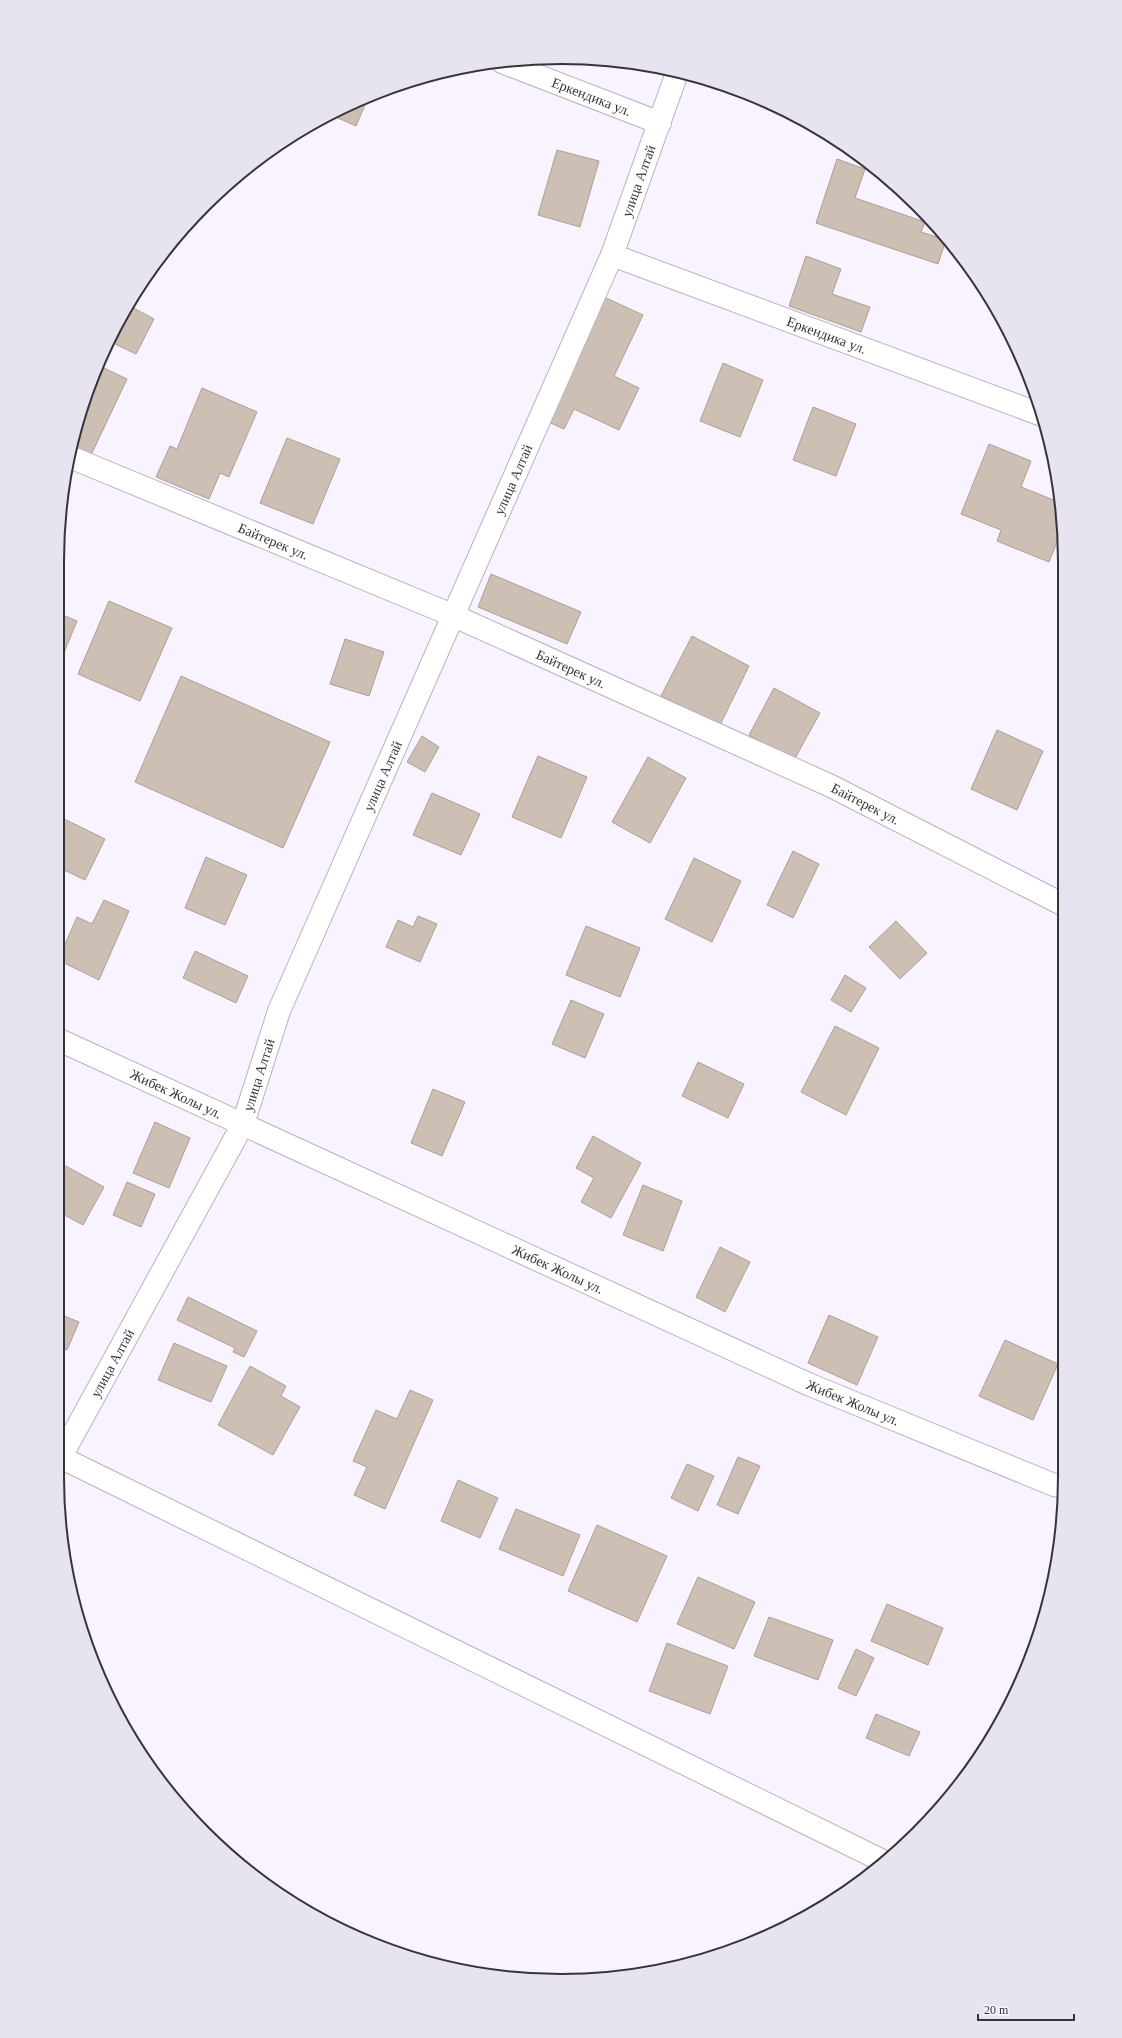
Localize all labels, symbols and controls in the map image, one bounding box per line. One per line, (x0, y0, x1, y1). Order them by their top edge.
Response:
street label: Еркендика ул. (550, 75, 633, 119)
street label: улица Алтай (619, 143, 659, 219)
street label: Еркендика ул. (785, 314, 868, 357)
street label: улица Алтай (492, 442, 536, 517)
street label: Байтерек ул. (236, 520, 310, 563)
street label: Байтерек ул. (534, 647, 608, 691)
street label: улица Алтай (361, 738, 405, 814)
street label: Байтерек ул. (829, 780, 902, 828)
street label: улица Алтай (241, 1037, 278, 1113)
street label: Жибек Жолы ул. (128, 1067, 224, 1122)
street label: Жибек Жолы ул. (509, 1242, 606, 1297)
street label: улица Алтай (88, 1326, 138, 1400)
street label: Жибек Жолы ул. (804, 1377, 901, 1429)
scale bar (978, 1996, 1074, 2022)
text: 20 m (984, 2003, 1009, 2017)

